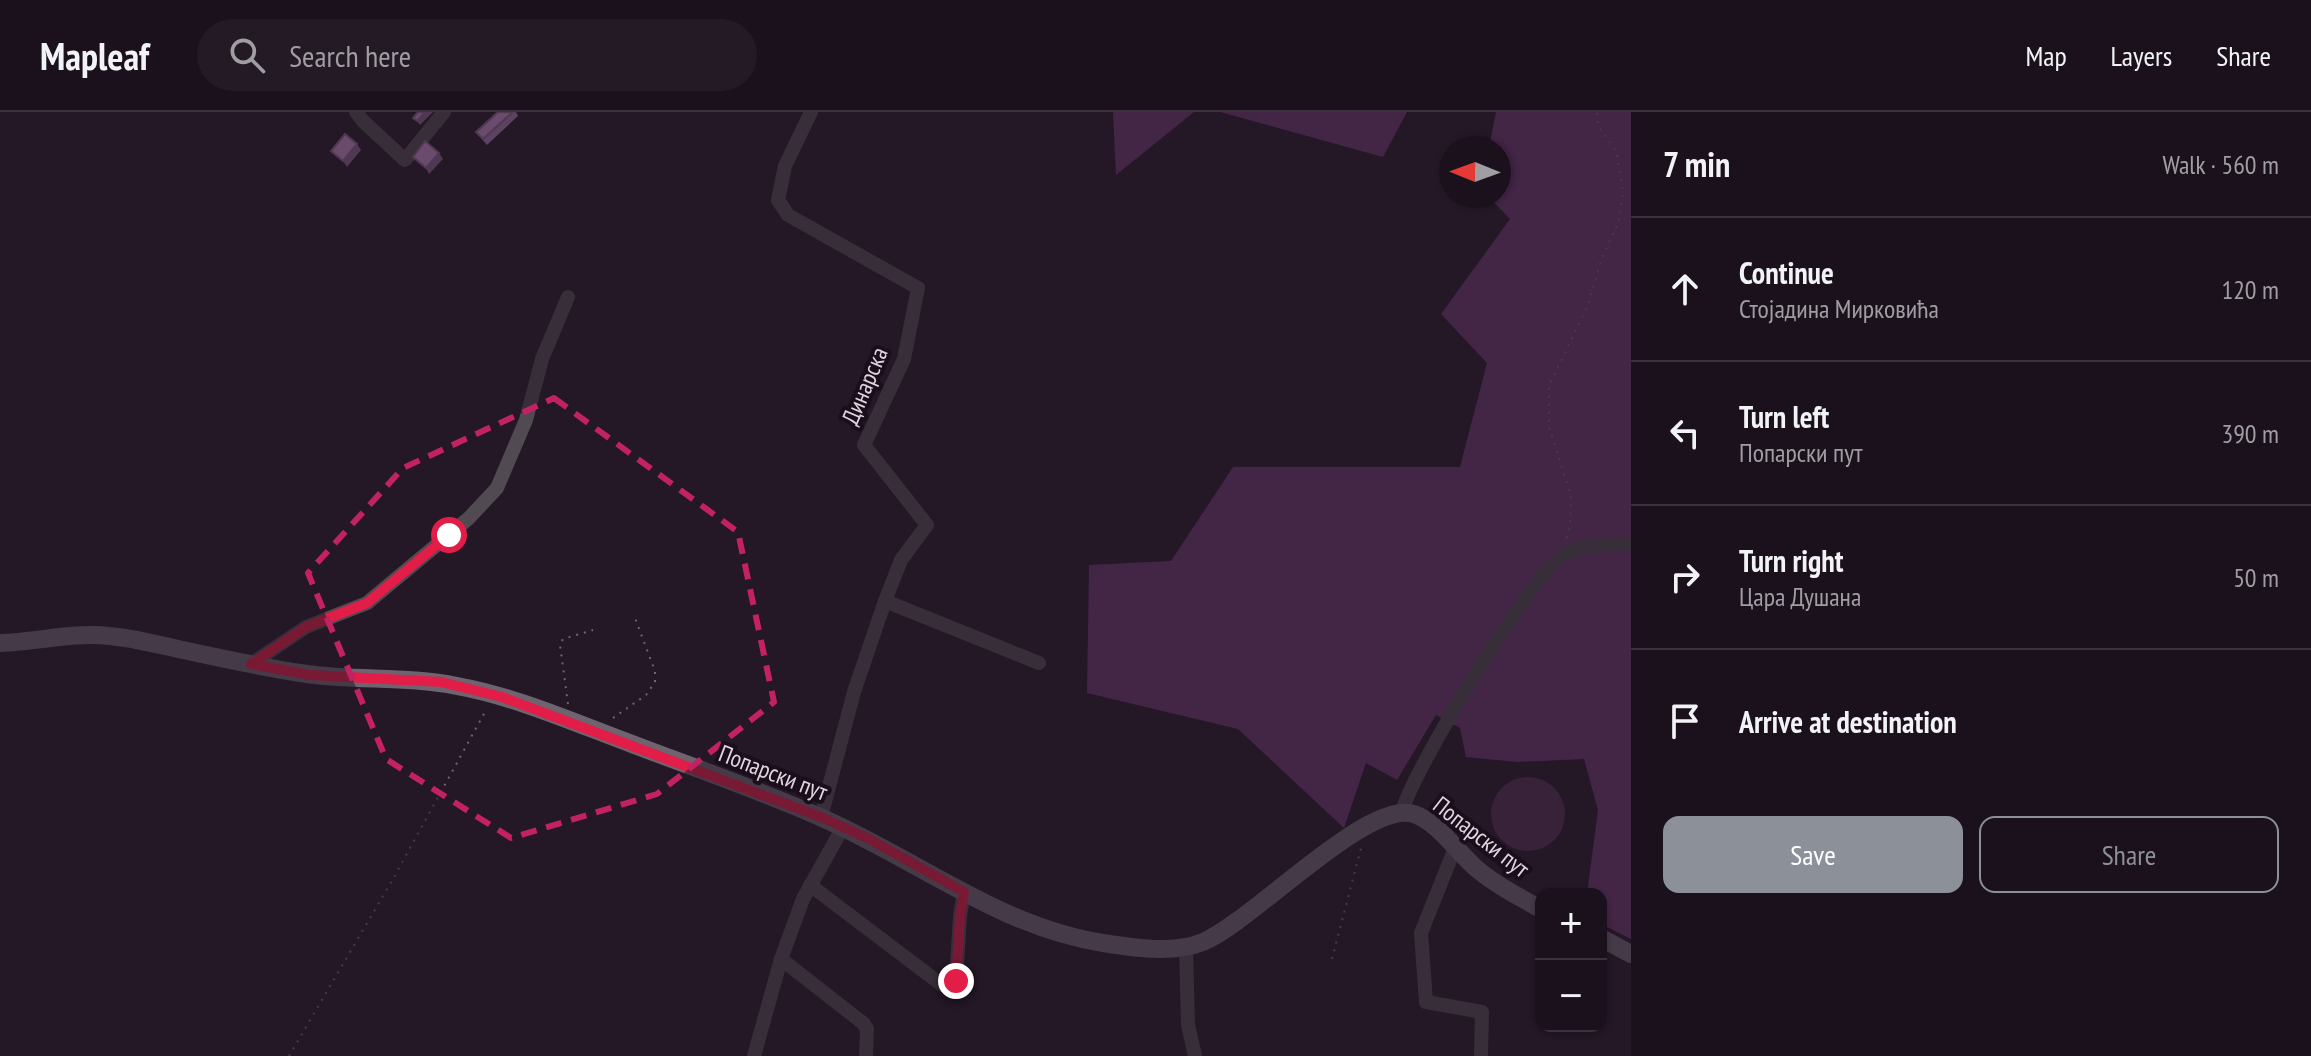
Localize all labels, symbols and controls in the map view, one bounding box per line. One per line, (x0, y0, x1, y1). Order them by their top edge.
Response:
search box (197, 19, 757, 91)
text: Mapleaf (40, 31, 149, 80)
icon: search (225, 33, 269, 77)
text: Search here (289, 36, 411, 75)
text: Map (2025, 37, 2067, 74)
text: Layers (2111, 37, 2172, 74)
text: Share (2216, 37, 2271, 74)
north arrow (1439, 136, 1511, 208)
text: 7 min (1663, 142, 1730, 186)
text: Walk · 560 m (2162, 148, 2279, 181)
text: Continue (1739, 253, 1834, 292)
icon: ahead (1663, 267, 1707, 311)
text: 120 m (2221, 273, 2279, 306)
text: Стојадина Мирковића (1739, 292, 1939, 325)
street label: Динарска (834, 342, 895, 429)
text: Turn left (1739, 397, 1829, 436)
icon: left (1663, 411, 1707, 455)
text: 390 m (2221, 417, 2279, 450)
text: Попарски пут (1739, 436, 1862, 469)
route start (431, 517, 467, 553)
text: Turn right (1739, 541, 1843, 580)
icon: right (1663, 555, 1707, 599)
text: 50 m (2233, 561, 2279, 594)
text: Цара Душана (1739, 580, 1861, 613)
icon: arrive (1663, 699, 1707, 743)
text: Arrive at destination (1739, 702, 1957, 741)
street label: Попарски пут (714, 738, 832, 808)
street label: Попарски пут (1427, 789, 1536, 884)
button: Save (1663, 816, 1963, 893)
button: Share (1979, 816, 2279, 893)
map controls (1535, 888, 1607, 1032)
button: + (1535, 888, 1607, 960)
button: − (1535, 960, 1607, 1032)
route end (938, 963, 974, 999)

